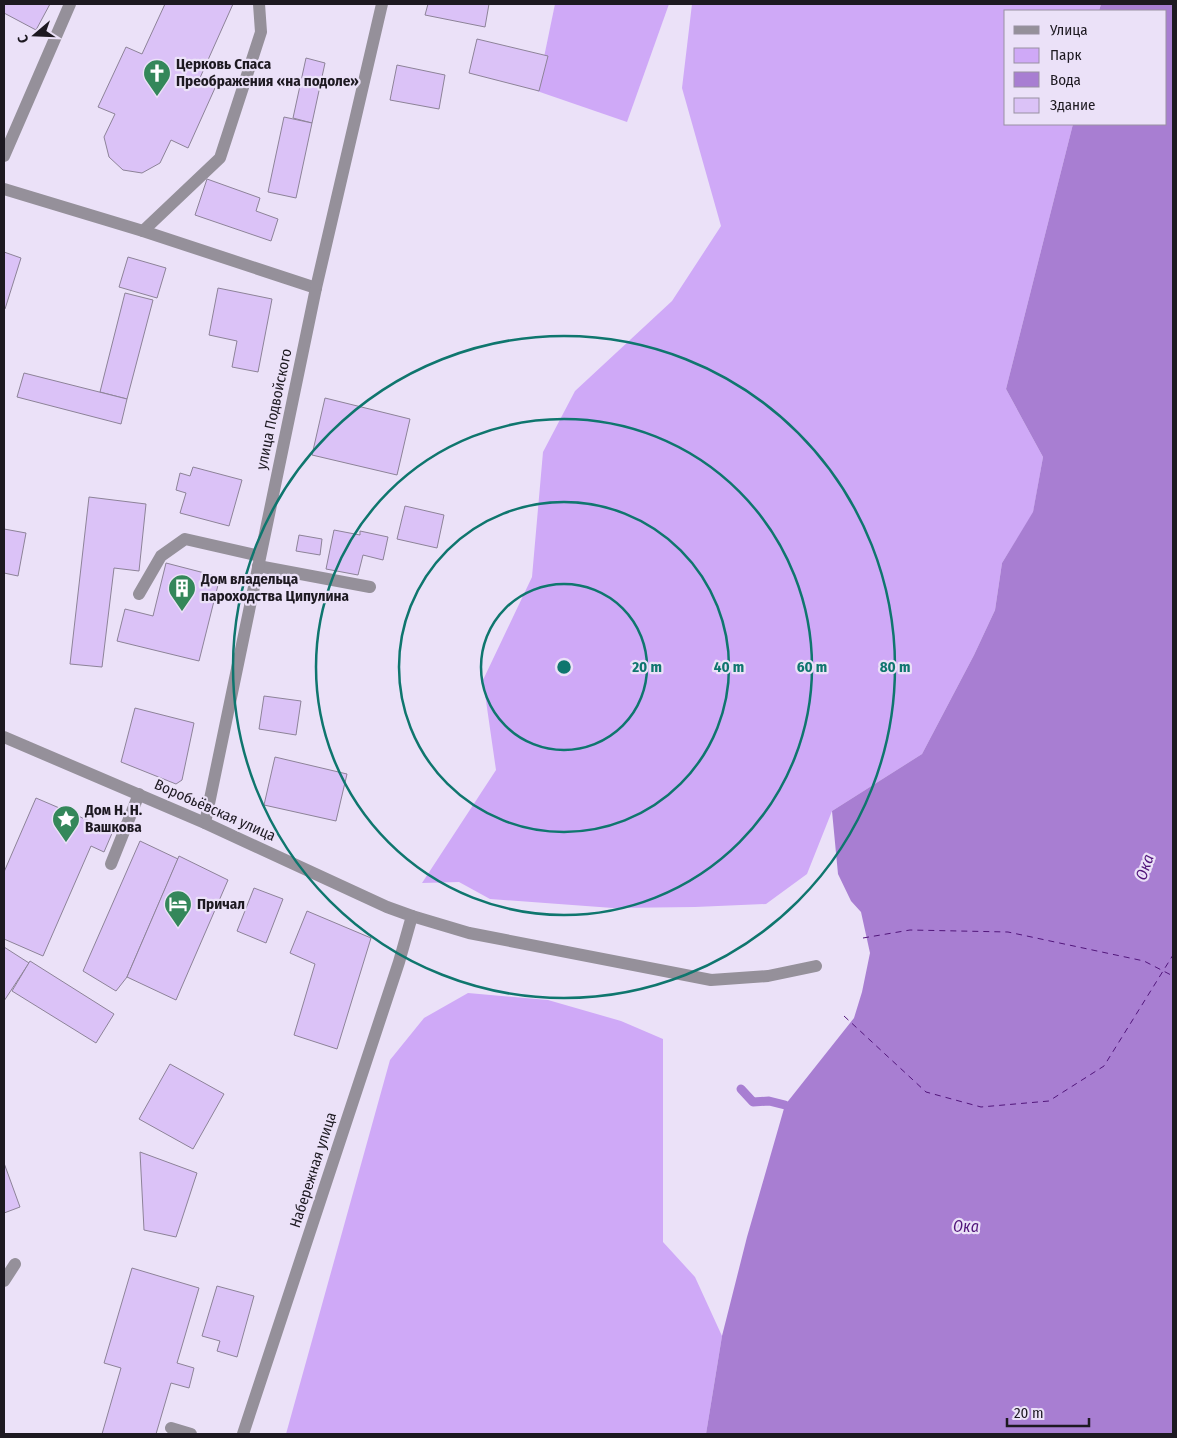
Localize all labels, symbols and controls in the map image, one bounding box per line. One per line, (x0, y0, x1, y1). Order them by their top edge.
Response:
north arrow (10, 10, 60, 60)
legend (1004, 10, 1167, 125)
text: Улица (1049, 21, 1088, 39)
text: С (14, 32, 32, 45)
text: Парк (1050, 46, 1081, 64)
place label: Церковь Спаса Преображения «на подоле» (176, 55, 359, 90)
church icon: Церковь Спаса Преображения «на подоле» (142, 58, 172, 97)
text: Вода (1050, 71, 1081, 89)
text: Здание (1050, 96, 1096, 114)
street label: улица Подвойского (252, 347, 296, 471)
place label: Дом владельца пароходства Ципулина (200, 570, 349, 605)
building icon: Дом владельца пароходства Ципулина (167, 573, 197, 612)
centre of rings (555, 658, 573, 676)
text: 20 m (631, 658, 662, 676)
text: 40 m (714, 658, 744, 676)
text: 60 m (797, 658, 827, 676)
text: 80 m (880, 658, 910, 676)
street label: Воробьёвская улица (152, 775, 278, 845)
place label: Дом Н. Н. Вашкова (84, 801, 143, 836)
place icon: Дом Н. Н. Вашкова (51, 804, 81, 843)
water label: Ока (1131, 852, 1158, 882)
hotel icon: Причал (163, 889, 193, 928)
place label: Причал (197, 895, 245, 913)
street label: Набережная улица (286, 1110, 340, 1230)
water label: Ока (953, 1217, 979, 1236)
scale bar (1007, 1396, 1090, 1428)
text: 20 m (1014, 1404, 1044, 1422)

